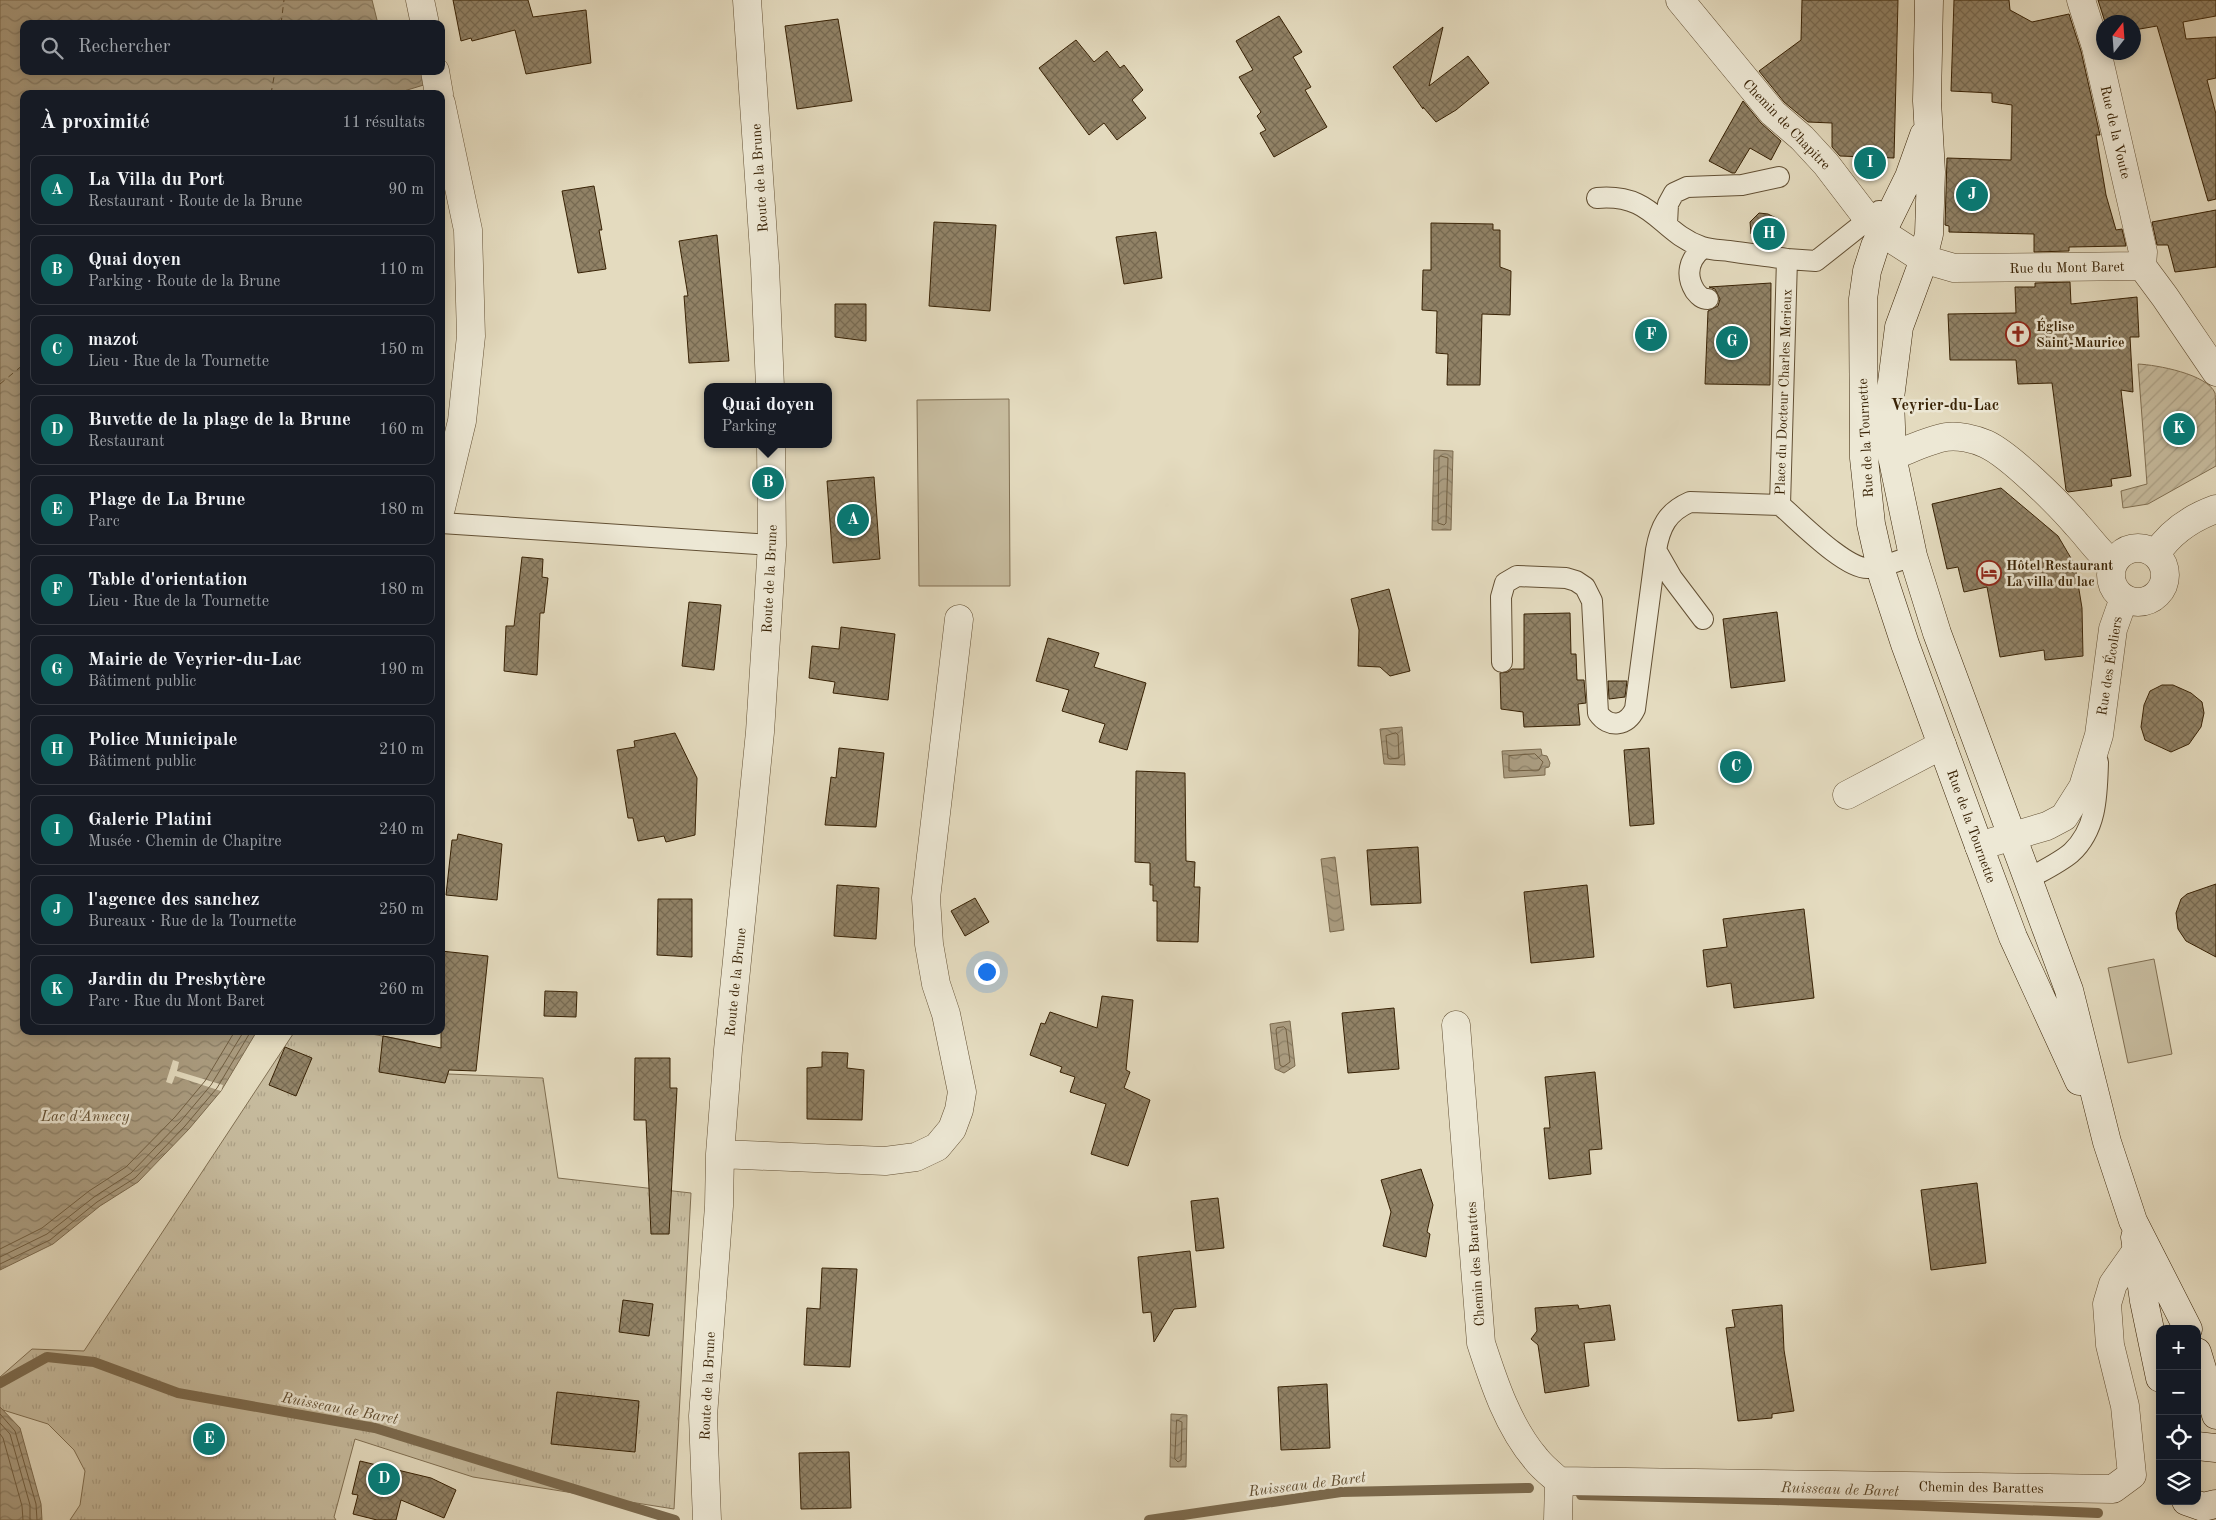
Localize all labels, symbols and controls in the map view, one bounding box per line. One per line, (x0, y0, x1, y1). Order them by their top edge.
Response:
north arrow (2096, 15, 2141, 60)
search box (20, 20, 445, 75)
icon: search (38, 34, 66, 62)
text: Rechercher (78, 38, 171, 57)
street label: Chemin de Chapitre (1740, 77, 1833, 173)
street label: Rue de la Voute (2097, 84, 2133, 180)
text: À proximité (40, 112, 150, 133)
text: 11 résultats (342, 115, 425, 131)
street label: Route de la Brune (749, 123, 771, 233)
pin: I (1854, 144, 1886, 182)
text: La Villa du Port (88, 171, 225, 190)
pin: J (1956, 176, 1988, 214)
text: A (51, 182, 63, 198)
text: 90 m (388, 182, 424, 198)
text: Restaurant · Route de la Brune (88, 194, 302, 210)
pin: H (1753, 215, 1785, 253)
text: Quai doyen (88, 251, 181, 270)
street label: Rue du Mont Baret (2009, 260, 2125, 276)
text: B (51, 262, 63, 278)
text: 110 m (379, 262, 424, 278)
text: Parking · Route de la Brune (88, 274, 280, 290)
street label: Place du Docteur Charles Merieux (1773, 289, 1795, 496)
pin: F (1635, 316, 1667, 354)
place label: Église Saint-Maurice (2036, 317, 2125, 350)
church icon: Église Saint-Maurice (2005, 321, 2031, 347)
pin: G (1716, 323, 1748, 361)
text: mazot (88, 331, 138, 350)
text: C (52, 342, 62, 358)
text: 150 m (379, 342, 424, 358)
text: Lieu · Rue de la Tournette (88, 354, 269, 370)
street label: Rue de la Tournette (1856, 378, 1876, 498)
popup (704, 383, 832, 448)
text: Quai doyen (722, 396, 814, 415)
district label: Veyrier-du-Lac (1891, 398, 1999, 414)
pin: K (2163, 410, 2195, 448)
text: Buvette de la plage de la Brune (88, 411, 351, 430)
text: Parking (722, 419, 776, 435)
text: D (51, 422, 63, 438)
text: 160 m (379, 422, 424, 438)
text: Restaurant (88, 434, 165, 450)
pin: B (752, 464, 784, 502)
text: Plage de La Brune (88, 491, 246, 510)
pin: A (837, 501, 869, 539)
text: E (51, 502, 63, 518)
text: 180 m (379, 502, 424, 518)
text: Parc (88, 514, 120, 530)
street label: Route de la Brune (760, 524, 780, 634)
place label: Hôtel Restaurant La villa du lac (2006, 559, 2113, 589)
hotel icon: Hôtel Restaurant La villa du lac (1976, 560, 2002, 586)
text: Table d'orientation (88, 571, 247, 590)
text: F (52, 582, 62, 598)
text: 180 m (379, 582, 424, 598)
text: Lieu · Rue de la Tournette (88, 594, 269, 610)
street label: Rue des Écoliers (2092, 615, 2125, 717)
text: Mairie de Veyrier-du-Lac (88, 651, 302, 670)
text: G (51, 662, 63, 678)
text: 190 m (379, 662, 424, 678)
text: Bâtiment public (88, 674, 196, 690)
text: Police Municipale (88, 731, 237, 750)
text: H (50, 742, 64, 758)
text: 210 m (379, 742, 424, 758)
pin: C (1720, 748, 1752, 786)
text: Bâtiment public (88, 754, 196, 770)
street label: Rue de la Tournette (1944, 768, 1998, 885)
text: Galerie Platini (88, 811, 212, 830)
text: I (53, 822, 61, 838)
text: 240 m (379, 822, 424, 838)
text: Musée · Chemin de Chapitre (88, 834, 282, 850)
text: l'agence des sanchez (88, 891, 260, 910)
text: J (53, 902, 61, 918)
text: 250 m (379, 902, 424, 918)
text: Bureaux · Rue de la Tournette (88, 914, 296, 930)
street label: Route de la Brune (723, 927, 749, 1037)
your location (974, 959, 1000, 985)
text: Jardin du Presbytère (88, 971, 266, 990)
text: K (51, 982, 63, 998)
text: 260 m (379, 982, 424, 998)
text: Parc · Rue du Mont Baret (88, 994, 265, 1010)
water label: Lac d'Annecy (40, 1110, 130, 1125)
street label: Chemin des Barattes (1465, 1201, 1487, 1327)
map controls (2156, 1325, 2201, 1505)
button: + (2156, 1325, 2201, 1370)
street label: Route de la Brune (698, 1331, 718, 1441)
button: − (2156, 1370, 2201, 1415)
water label: Ruisseau de Baret (279, 1391, 399, 1428)
button: locate (2156, 1415, 2201, 1460)
pin: E (193, 1420, 225, 1458)
pin: D (368, 1460, 400, 1498)
button: layers (2156, 1460, 2201, 1505)
water label: Ruisseau de Baret (1247, 1471, 1367, 1500)
street label: Chemin des Barattes (1918, 1480, 2044, 1496)
water label: Ruisseau de Baret (1780, 1481, 1899, 1500)

